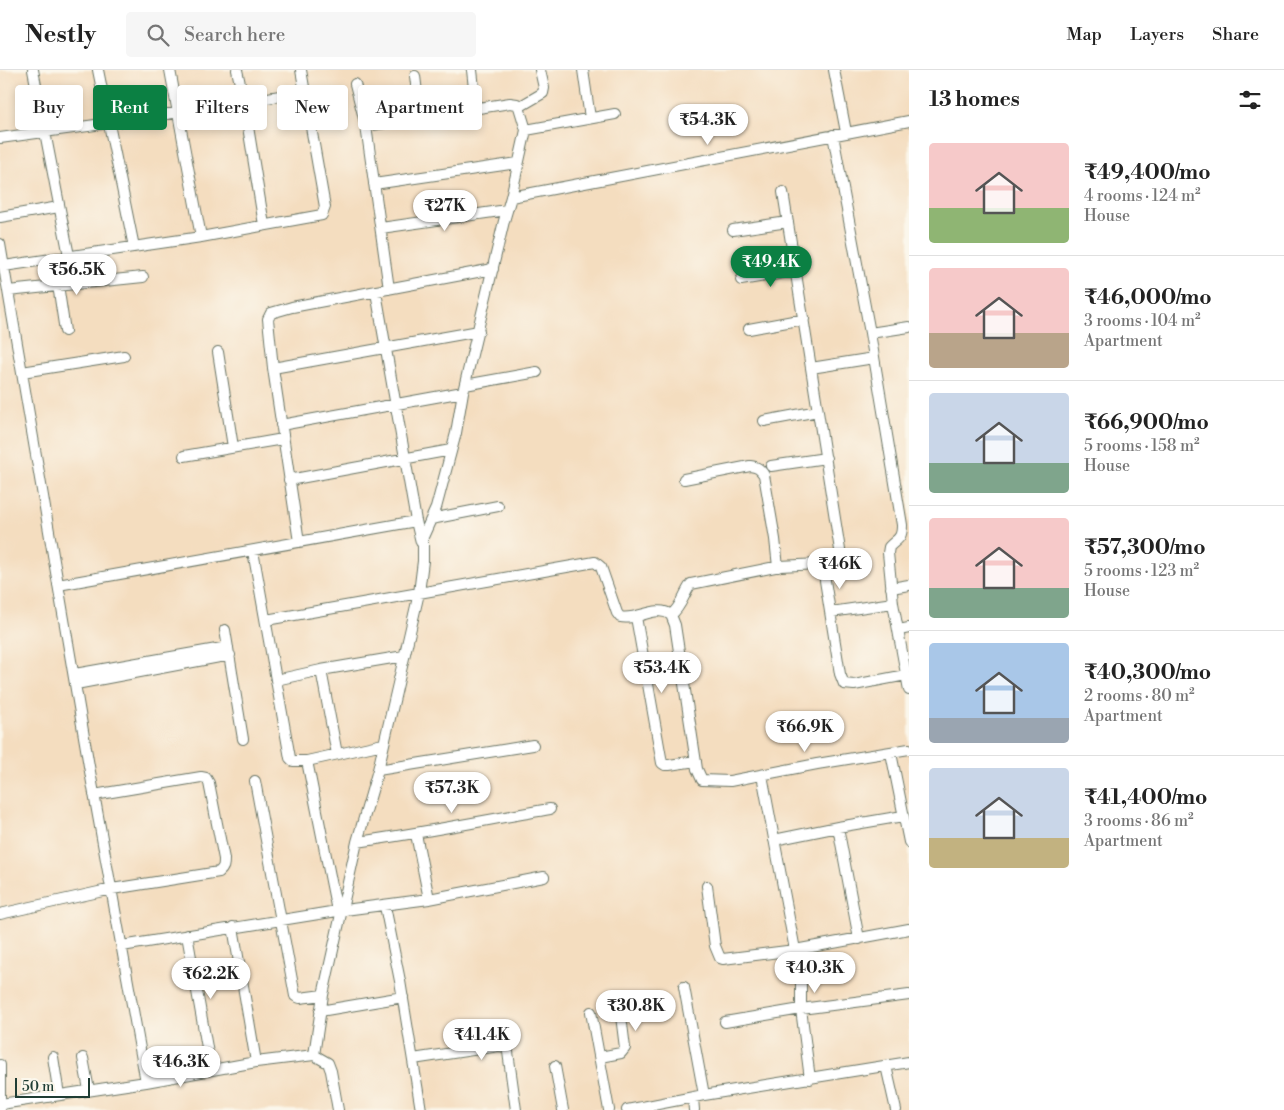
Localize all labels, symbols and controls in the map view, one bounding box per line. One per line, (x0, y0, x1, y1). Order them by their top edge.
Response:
search box (126, 12, 476, 57)
text: Nestly (25, 20, 96, 50)
icon: search (144, 21, 172, 49)
text: Search here (184, 23, 285, 47)
text: Map (1067, 23, 1102, 46)
text: Layers (1130, 23, 1184, 46)
text: Share (1212, 23, 1259, 46)
chip: Buy (15, 85, 83, 130)
chip: Rent (93, 85, 167, 130)
chip: Filters (177, 85, 267, 130)
chip: New (277, 85, 348, 130)
chip: Apartment (358, 85, 482, 130)
icon: filters (1236, 86, 1264, 114)
text: 13 homes (929, 87, 1020, 113)
pin: ₹54.3K (667, 104, 749, 146)
text: ₹54.3K (679, 110, 737, 130)
text: ₹49,400/mo (1084, 160, 1211, 186)
icon: home (969, 163, 1029, 223)
text: 4 rooms · 124 m² (1084, 186, 1201, 206)
pin: ₹27K (415, 190, 475, 232)
text: ₹27K (424, 196, 466, 216)
text: House (1084, 206, 1130, 226)
pin: ₹49.4K (730, 246, 812, 288)
text: ₹49.4K (742, 252, 800, 272)
pin: ₹56.5K (36, 254, 118, 296)
text: ₹56.5K (49, 260, 105, 280)
text: ₹46,000/mo (1084, 285, 1212, 311)
icon: home (969, 288, 1029, 348)
text: 3 rooms · 104 m² (1084, 311, 1201, 331)
text: Apartment (1084, 331, 1163, 351)
text: ₹66,900/mo (1084, 410, 1209, 436)
icon: home (969, 413, 1029, 473)
text: 5 rooms · 158 m² (1084, 436, 1200, 456)
text: House (1084, 456, 1130, 476)
text: ₹57,300/mo (1084, 535, 1206, 561)
icon: home (969, 538, 1029, 598)
pin: ₹46K (810, 548, 870, 590)
text: ₹46K (818, 554, 862, 574)
text: 5 rooms · 123 m² (1084, 561, 1199, 581)
text: House (1084, 581, 1130, 601)
pin: ₹53.4K (621, 652, 703, 694)
text: ₹53.4K (633, 658, 691, 678)
text: ₹40,300/mo (1084, 660, 1211, 686)
icon: home (969, 663, 1029, 723)
text: 2 rooms · 80 m² (1084, 686, 1195, 706)
text: Apartment (1084, 706, 1163, 726)
pin: ₹66.9K (764, 710, 846, 753)
text: ₹66.9K (776, 717, 834, 737)
pin: ₹57.3K (411, 772, 493, 814)
text: ₹57.3K (425, 778, 479, 798)
text: ₹41,400/mo (1084, 785, 1207, 811)
icon: home (969, 788, 1029, 848)
text: 3 rooms · 86 m² (1084, 811, 1194, 831)
text: Apartment (1084, 831, 1163, 851)
pin: ₹40.3K (774, 952, 856, 994)
pin: ₹62.2K (170, 958, 252, 1000)
text: ₹40.3K (785, 958, 845, 978)
text: ₹62.2K (182, 964, 240, 984)
pin: ₹30.8K (595, 990, 677, 1032)
text: ₹30.8K (607, 996, 665, 1016)
pin: ₹41.4K (441, 1018, 523, 1061)
text: ₹41.4K (454, 1025, 510, 1045)
pin: ₹46.3K (140, 1046, 222, 1088)
text: ₹46.3K (152, 1052, 210, 1072)
scale bar (15, 1075, 90, 1098)
text: 50 m (22, 1078, 54, 1096)

